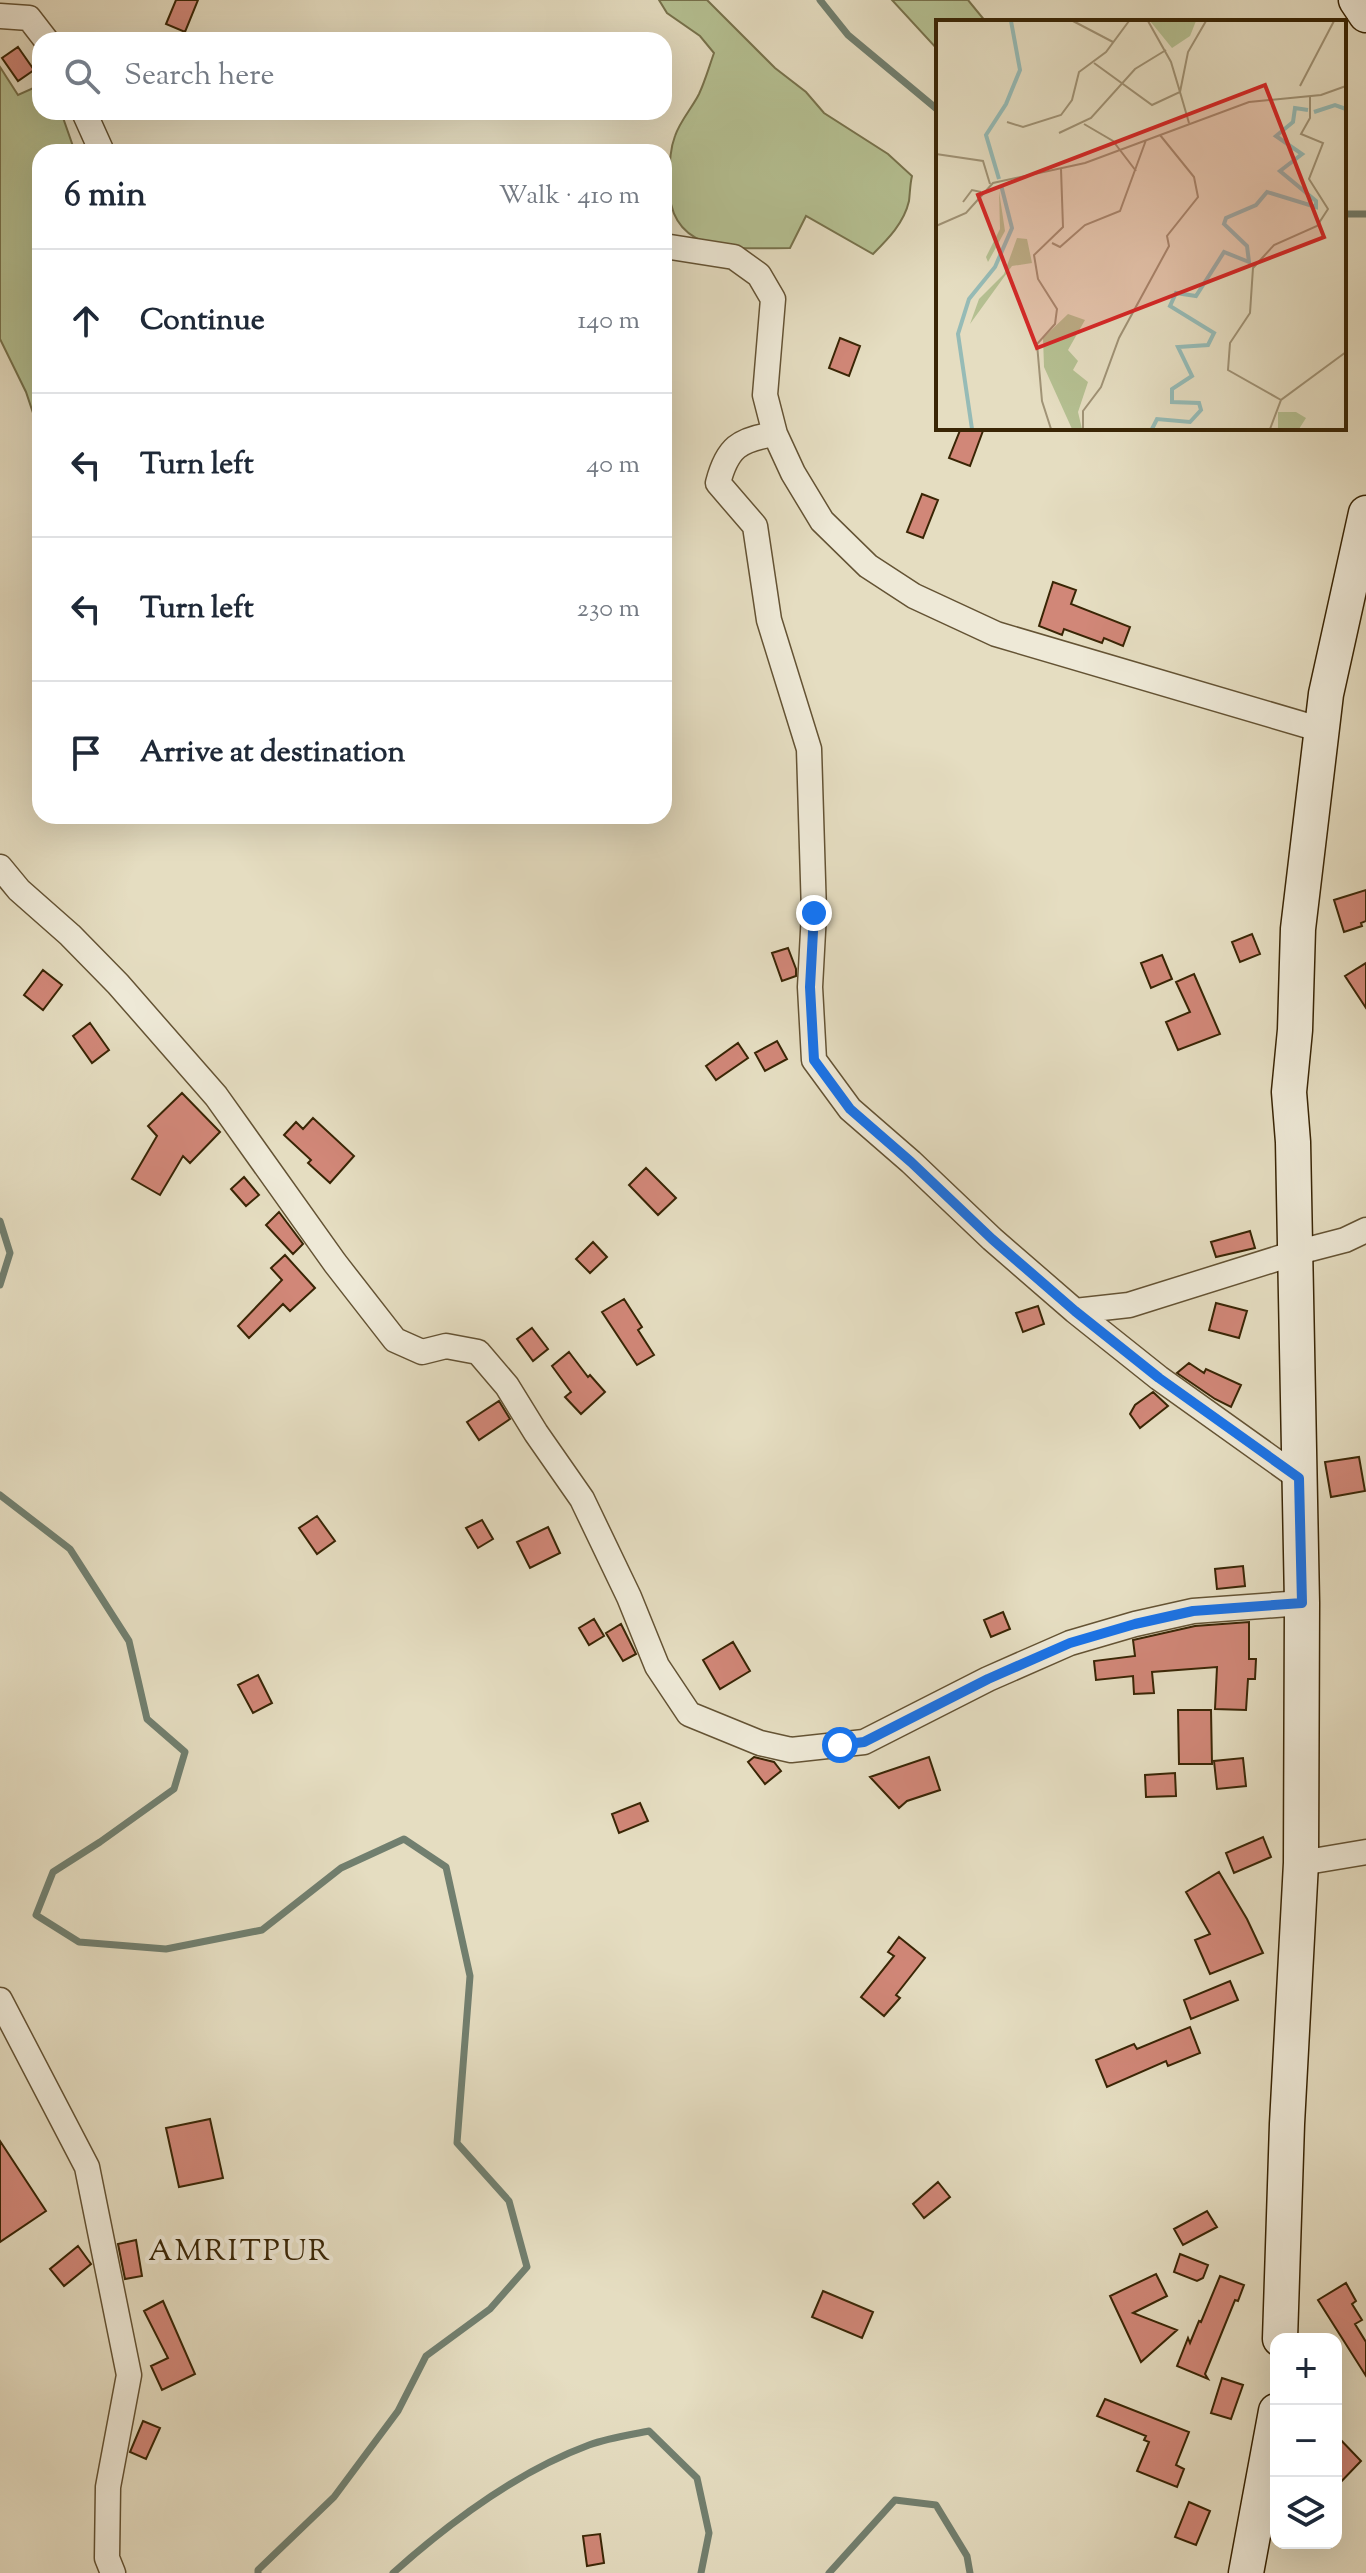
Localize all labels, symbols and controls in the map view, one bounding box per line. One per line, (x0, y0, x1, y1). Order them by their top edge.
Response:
inset map (936, 20, 1346, 430)
search box (32, 32, 672, 120)
icon: search (60, 54, 104, 98)
text: Search here (124, 55, 274, 98)
text: 6 min (64, 172, 146, 221)
text: Walk · 410 m (499, 178, 640, 215)
icon: ahead (64, 299, 108, 343)
text: Continue (140, 300, 265, 343)
text: 140 m (577, 303, 640, 340)
icon: left (64, 443, 108, 487)
text: Turn left (140, 444, 254, 487)
text: 40 m (586, 447, 640, 484)
icon: left (64, 587, 108, 631)
text: Turn left (140, 588, 254, 631)
text: 230 m (577, 591, 640, 628)
icon: arrive (64, 731, 108, 775)
text: Arrive at destination (140, 732, 405, 775)
route end (796, 895, 832, 931)
route start (822, 1727, 858, 1763)
district label: AMRITPUR (148, 2231, 332, 2274)
map controls (1270, 2333, 1342, 2549)
button: + (1270, 2333, 1342, 2405)
button: − (1270, 2405, 1342, 2477)
button: layers (1270, 2477, 1342, 2549)

